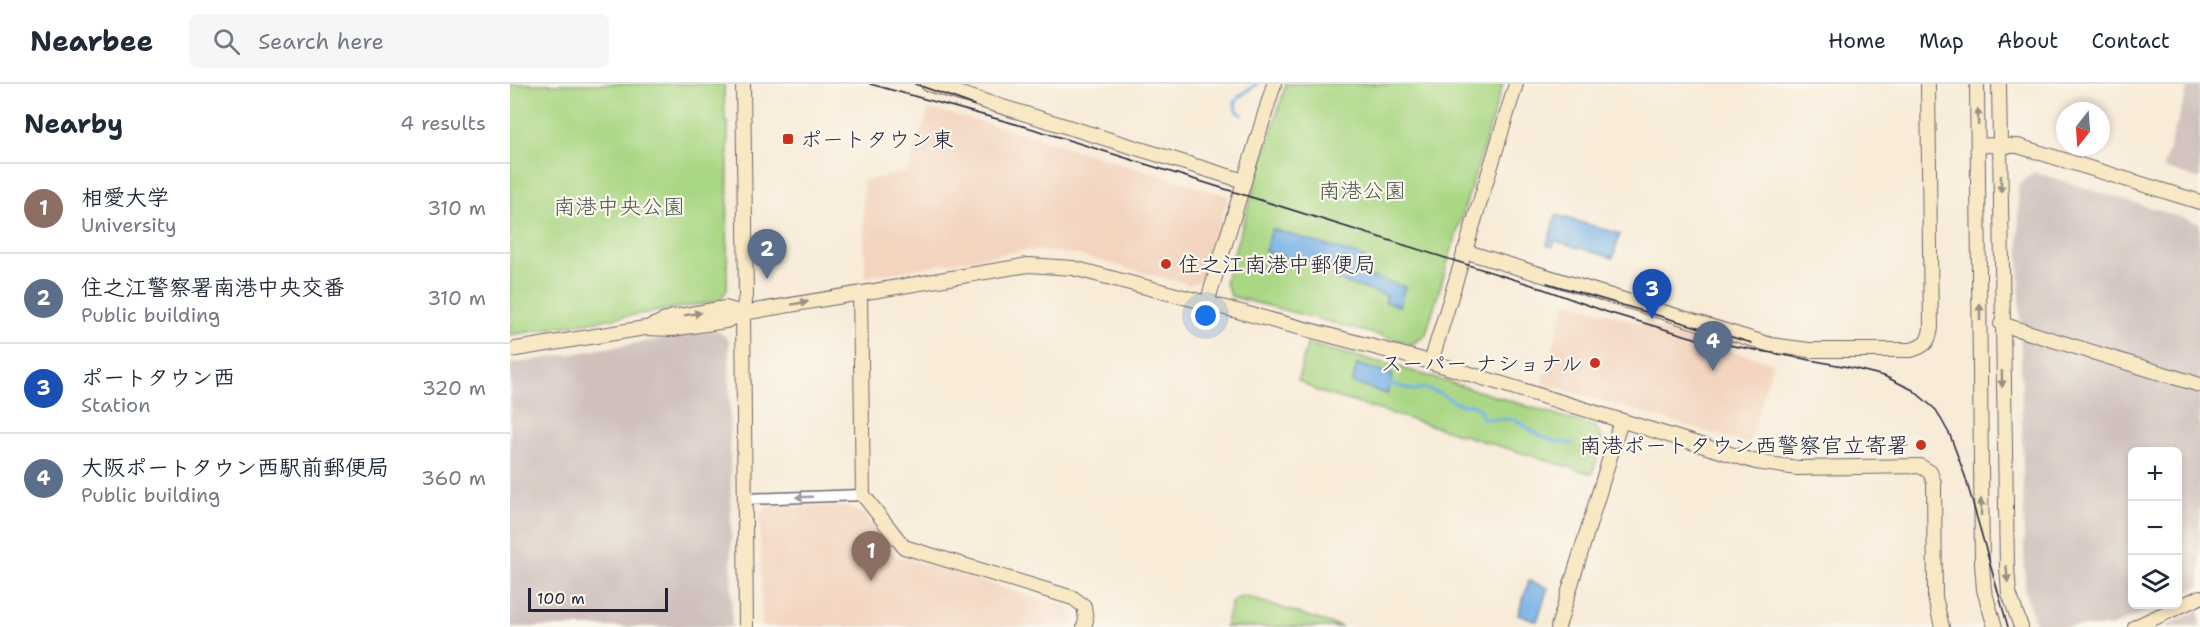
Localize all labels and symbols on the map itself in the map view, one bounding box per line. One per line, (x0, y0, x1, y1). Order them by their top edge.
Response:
north arrow (2056, 102, 2110, 156)
one-way arrow (1973, 108, 1983, 127)
place label: ポートタウン東 (800, 125, 954, 154)
marker: ポートタウン東 (781, 132, 795, 146)
one-way arrow (1996, 175, 2006, 194)
park label: 南港公園 (1318, 176, 1406, 205)
park label: 南港中央公園 (553, 192, 685, 221)
pin: 2 (748, 230, 786, 279)
place label: 住之江南港中郵便局 (1178, 250, 1376, 279)
marker: 住之江南港中郵便局 (1159, 257, 1173, 271)
pin: 3 (1632, 270, 1672, 319)
one-way arrow (791, 299, 810, 308)
your location (1191, 301, 1220, 330)
one-way arrow (1975, 303, 1985, 322)
one-way arrow (684, 309, 703, 318)
pin: 4 (1694, 322, 1732, 371)
place label: スーパー ナショナル (1381, 349, 1583, 378)
marker: スーパー ナショナル (1588, 356, 1602, 370)
one-way arrow (1998, 370, 2007, 389)
place label: 南港ポートタウン西警察官立寄署 (1579, 431, 1909, 460)
marker: 南港ポートタウン西警察官立寄署 (1914, 438, 1928, 452)
one-way arrow (795, 492, 814, 501)
one-way arrow (1976, 498, 1986, 517)
pin: 1 (852, 532, 890, 581)
one-way arrow (2002, 565, 2012, 584)
scale bar (528, 585, 668, 612)

